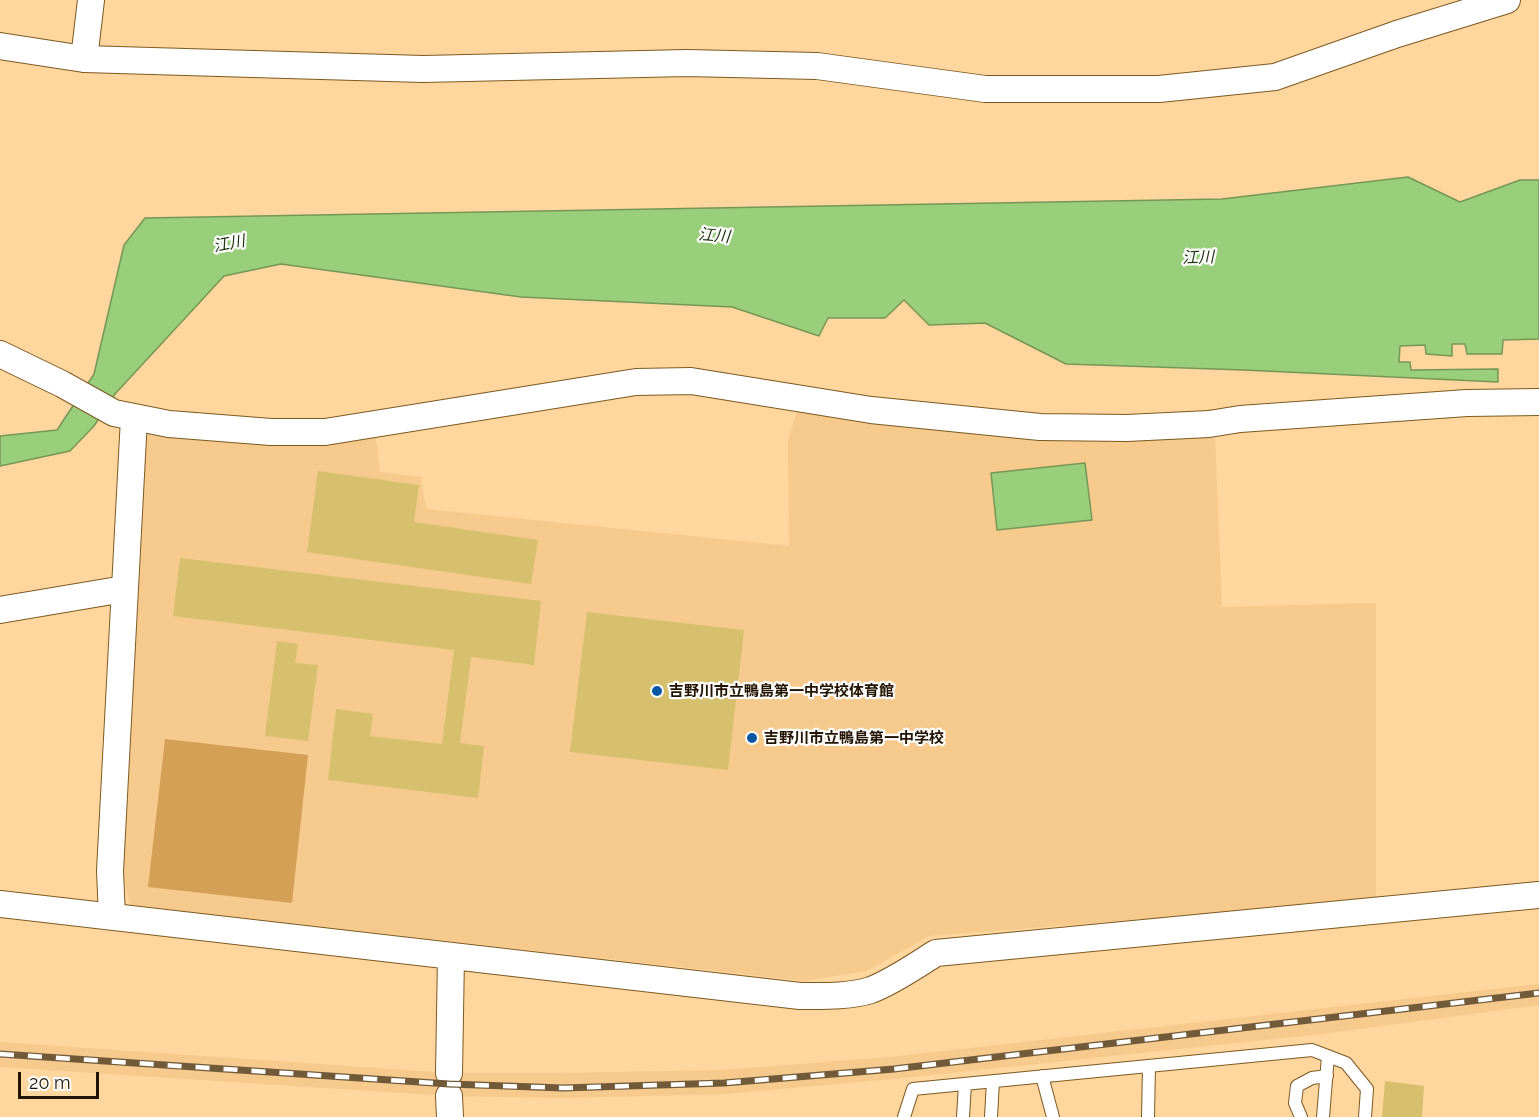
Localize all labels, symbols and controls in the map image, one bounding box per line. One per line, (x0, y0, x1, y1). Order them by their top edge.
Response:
water label: 江川 (697, 225, 731, 247)
water label: 江川 (211, 232, 247, 256)
water label: 江川 (1182, 248, 1214, 268)
place label: 吉野川市立鴨島第一中学校体育館 (669, 682, 894, 700)
marker: 吉野川市立鴨島第一中学校体育館 (650, 684, 664, 698)
place label: 吉野川市立鴨島第一中学校 (764, 729, 944, 747)
marker: 吉野川市立鴨島第一中学校 (745, 731, 759, 745)
scale bar (21, 1060, 102, 1098)
text: 20 m (29, 1072, 71, 1093)

